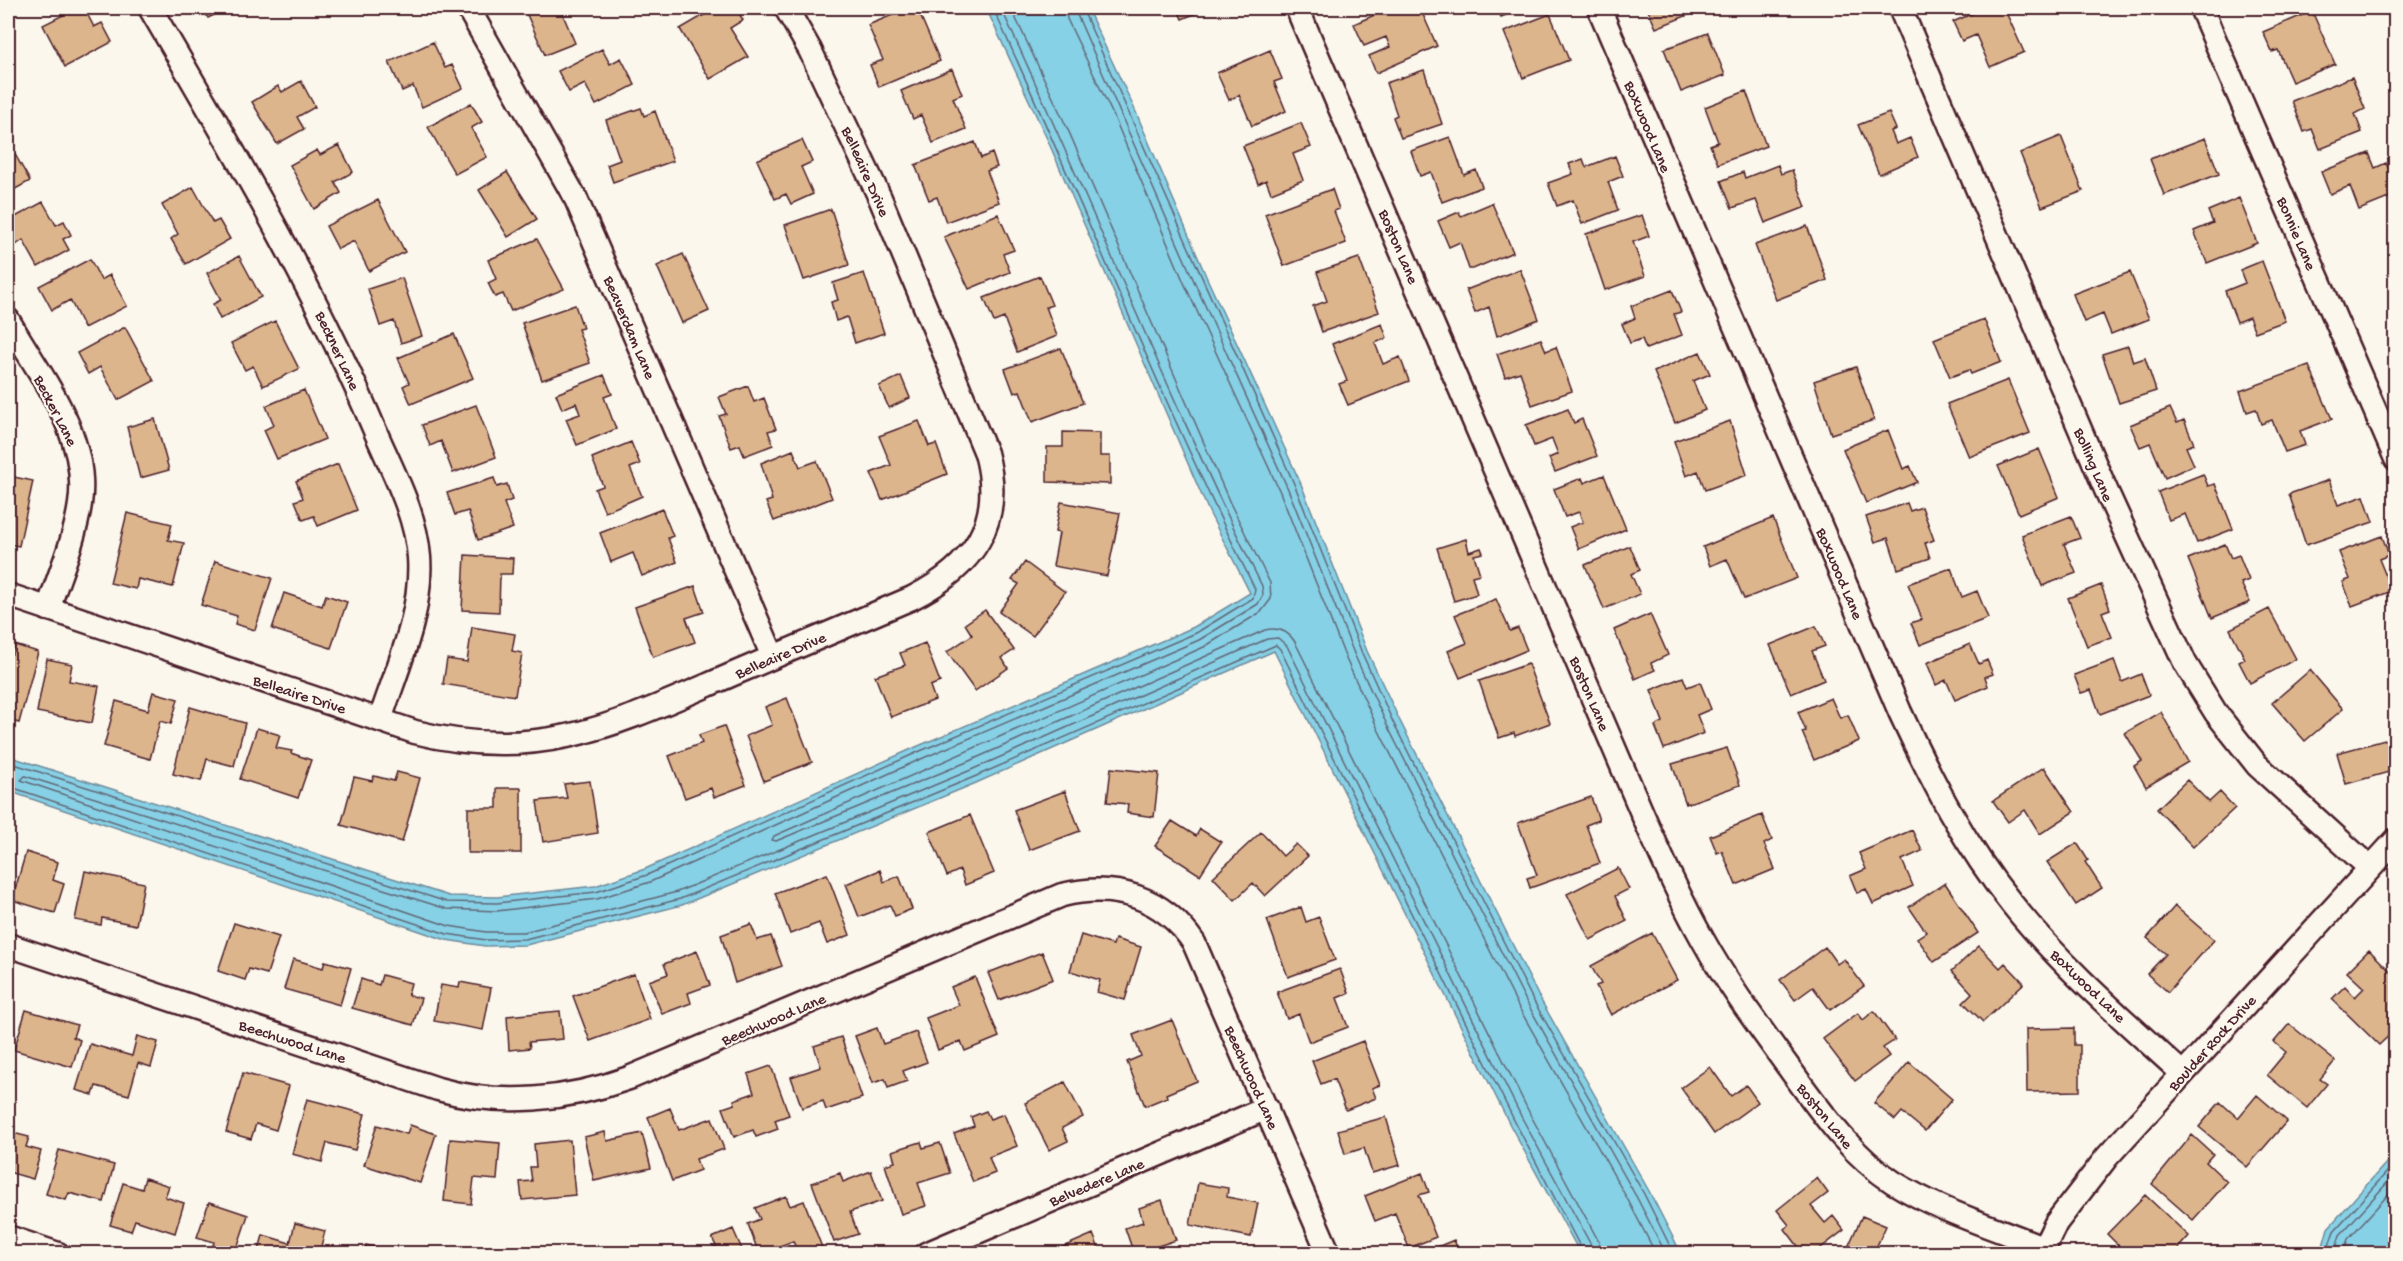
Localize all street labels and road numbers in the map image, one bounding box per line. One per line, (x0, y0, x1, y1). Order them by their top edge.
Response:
street label: Boxwood Lane (1618, 78, 1674, 177)
street label: Belleaire Drive (835, 123, 892, 221)
street label: Bonnie Lane (2270, 194, 2319, 275)
street label: Boston Lane (1372, 206, 1421, 288)
street label: Beaverdam Lane (597, 273, 658, 384)
street label: Beckner Lane (309, 308, 363, 395)
street label: Becker Lane (27, 372, 80, 451)
street label: Bolling Lane (2067, 425, 2116, 506)
street label: Boxwood Lane (1810, 525, 1866, 624)
street label: Belleaire Drive (732, 629, 830, 685)
street label: Boston Lane (1563, 653, 1612, 735)
street label: Belleaire Drive (249, 672, 349, 721)
street label: Boxwood Lane (2044, 946, 2129, 1029)
street label: Beechwood Lane (718, 990, 830, 1052)
street label: Boulder Rock Drive (2165, 992, 2262, 1097)
street label: Beechwood Lane (235, 1017, 349, 1070)
street label: Beechwood Lane (1218, 1023, 1281, 1134)
street label: Boston Lane (1790, 1080, 1856, 1155)
street label: Belvedere Lane (1046, 1155, 1148, 1213)

